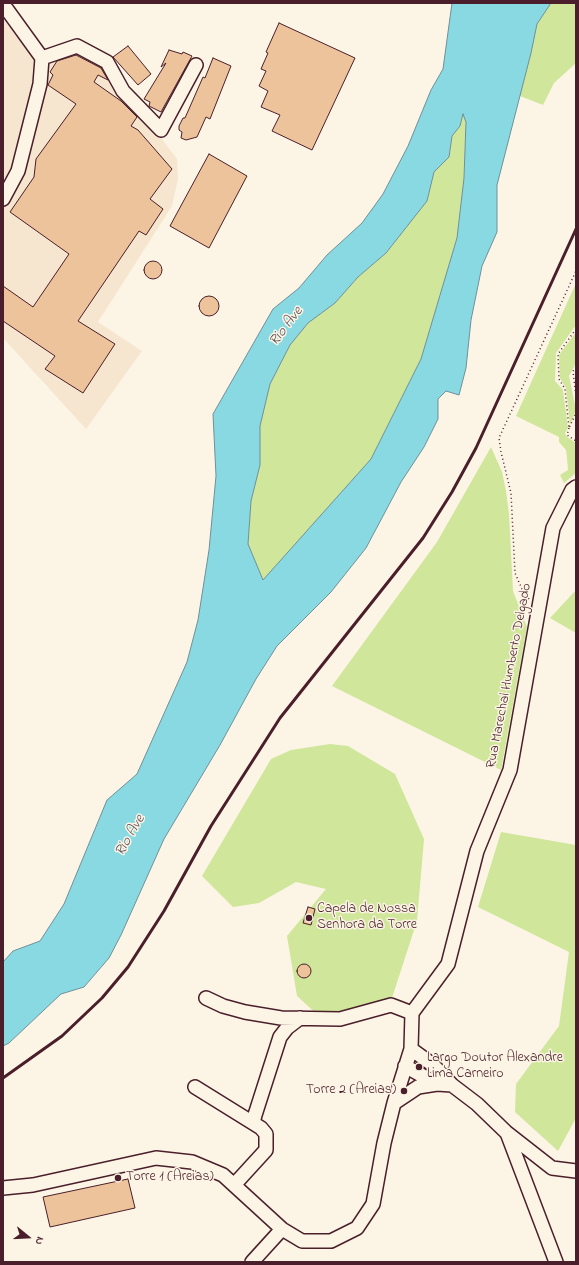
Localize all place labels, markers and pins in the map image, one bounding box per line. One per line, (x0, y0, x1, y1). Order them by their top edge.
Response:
place label: Capela de Nossa Senhora da Torre (317, 902, 417, 934)
marker: Capela de Nossa Senhora da Torre (304, 913, 314, 923)
place label: Largo Doutor Alexandre Lima Carneiro (427, 1051, 563, 1084)
marker: Largo Doutor Alexandre Lima Carneiro (414, 1062, 424, 1072)
place label: Torre 2 (Areias) (306, 1083, 396, 1099)
marker: Torre 2 (Areias) (399, 1086, 409, 1096)
place label: Torre 1 (Areias) (126, 1170, 214, 1186)
marker: Torre 1 (Areias) (113, 1173, 123, 1183)

